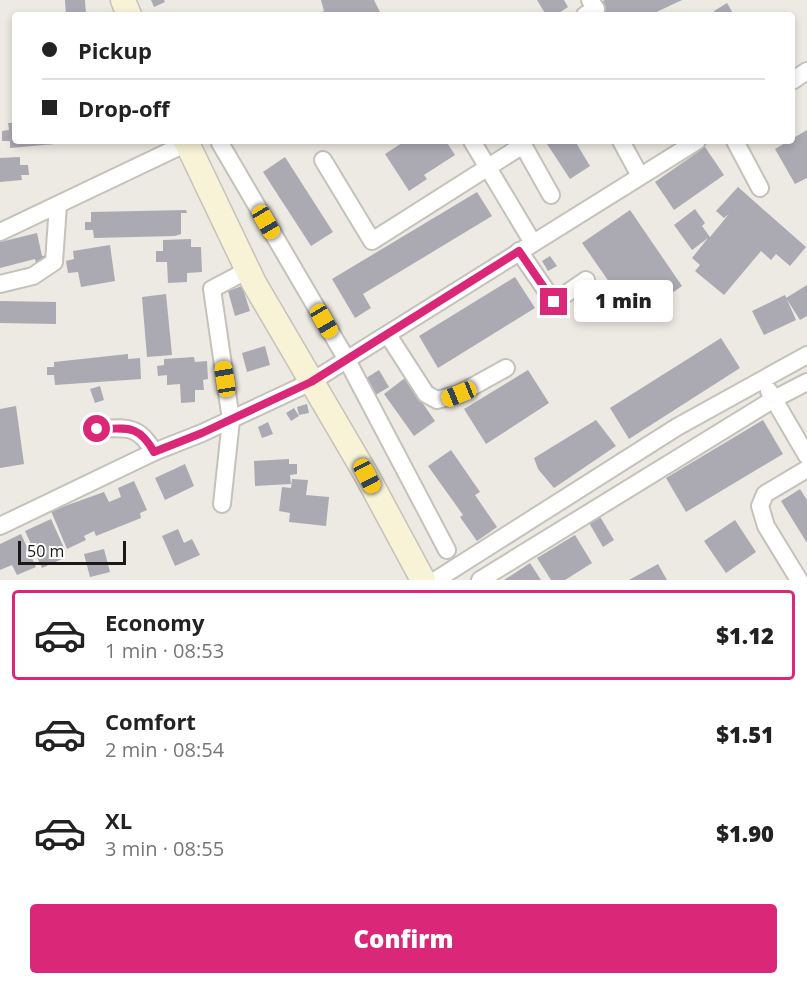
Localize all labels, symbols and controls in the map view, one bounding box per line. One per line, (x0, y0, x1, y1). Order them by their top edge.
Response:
text: Pickup (78, 35, 152, 65)
text: Drop-off (78, 93, 170, 123)
car (249, 202, 283, 242)
callout: 1 min (575, 281, 674, 323)
text: 1 min (595, 287, 652, 314)
route end (540, 288, 567, 315)
car (307, 301, 341, 341)
car (213, 360, 237, 398)
car (439, 379, 479, 409)
route start (83, 415, 110, 442)
car (351, 456, 383, 496)
scale bar (18, 538, 126, 566)
text: 50 m (27, 540, 64, 562)
text: Economy (105, 607, 204, 637)
icon: car (33, 608, 87, 662)
text: $1.12 (716, 620, 774, 650)
text: 1 min · 08:53 (105, 637, 224, 664)
text: Comfort (105, 706, 196, 736)
icon: car (33, 707, 87, 761)
text: $1.51 (716, 719, 774, 749)
text: 2 min · 08:54 (105, 736, 224, 763)
text: XL (105, 805, 132, 835)
icon: car (33, 806, 87, 860)
text: $1.90 (716, 818, 774, 848)
text: 3 min · 08:55 (105, 835, 224, 862)
button: Confirm (30, 904, 777, 973)

